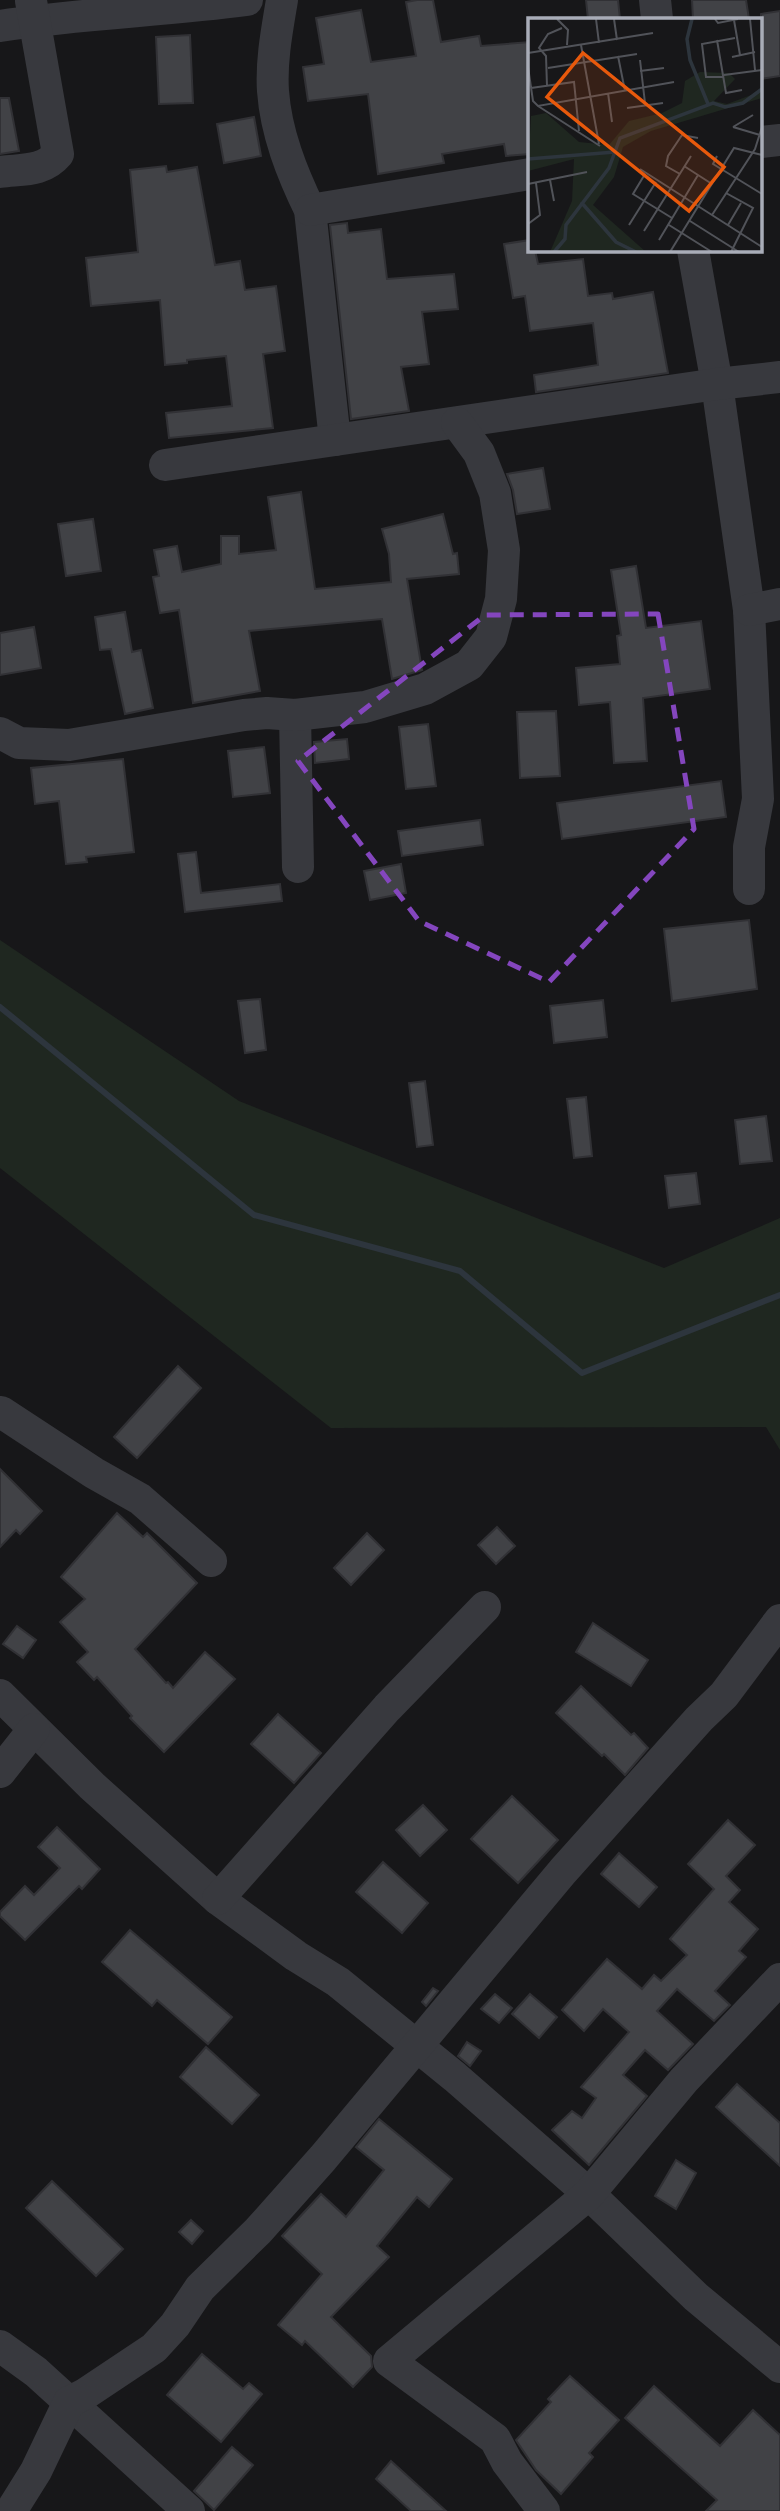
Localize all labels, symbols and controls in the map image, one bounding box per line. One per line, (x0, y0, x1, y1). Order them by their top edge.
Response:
inset map (528, 18, 762, 252)

